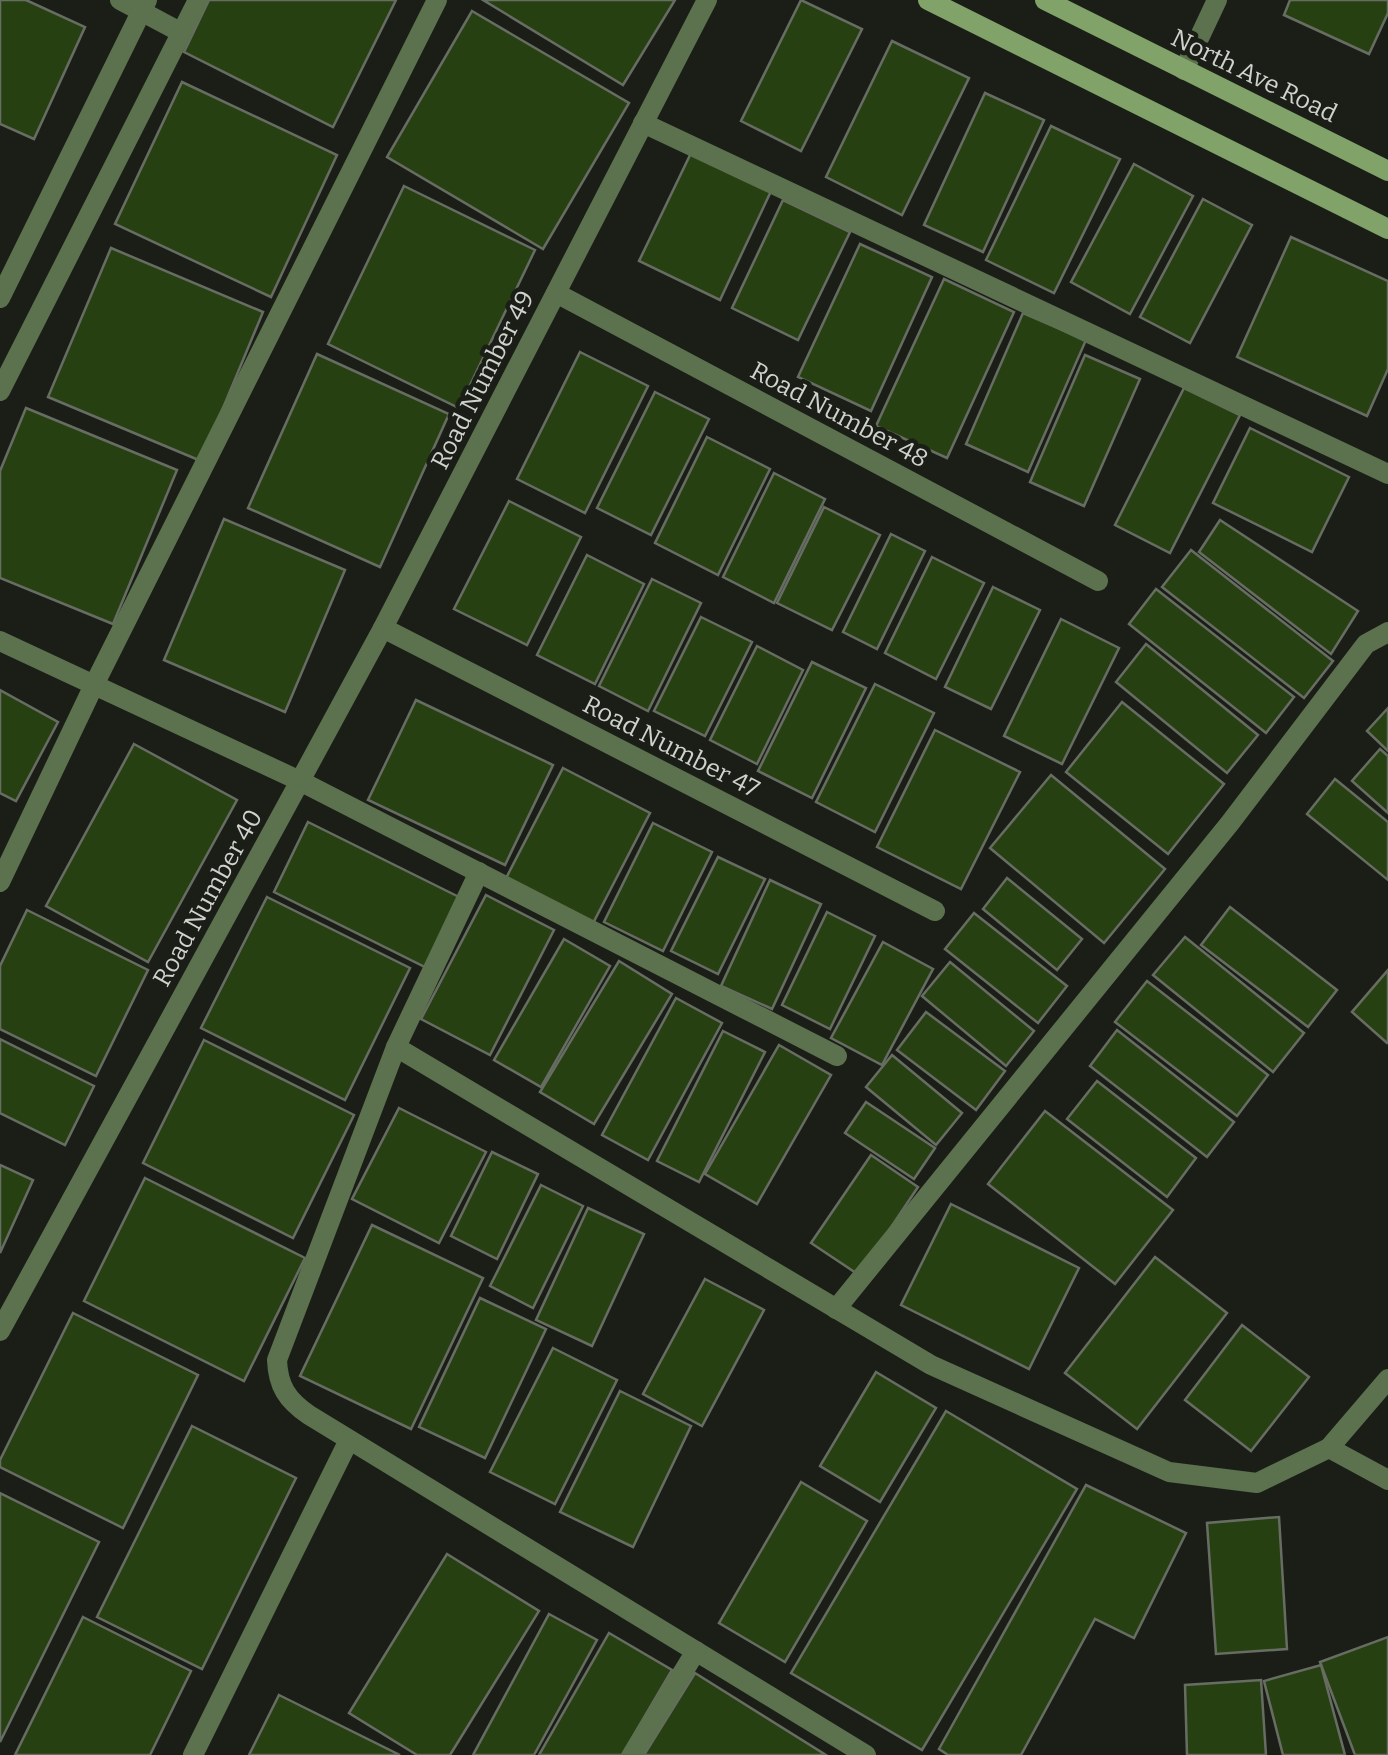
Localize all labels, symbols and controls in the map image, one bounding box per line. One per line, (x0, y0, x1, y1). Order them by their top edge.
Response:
street label: North Ave Road (1166, 23, 1342, 129)
street label: Road Number 49 (425, 286, 541, 474)
street label: Road Number 48 (745, 356, 933, 474)
street label: Road Number 47 (578, 690, 765, 805)
street label: Road Number 40 (147, 804, 269, 992)

